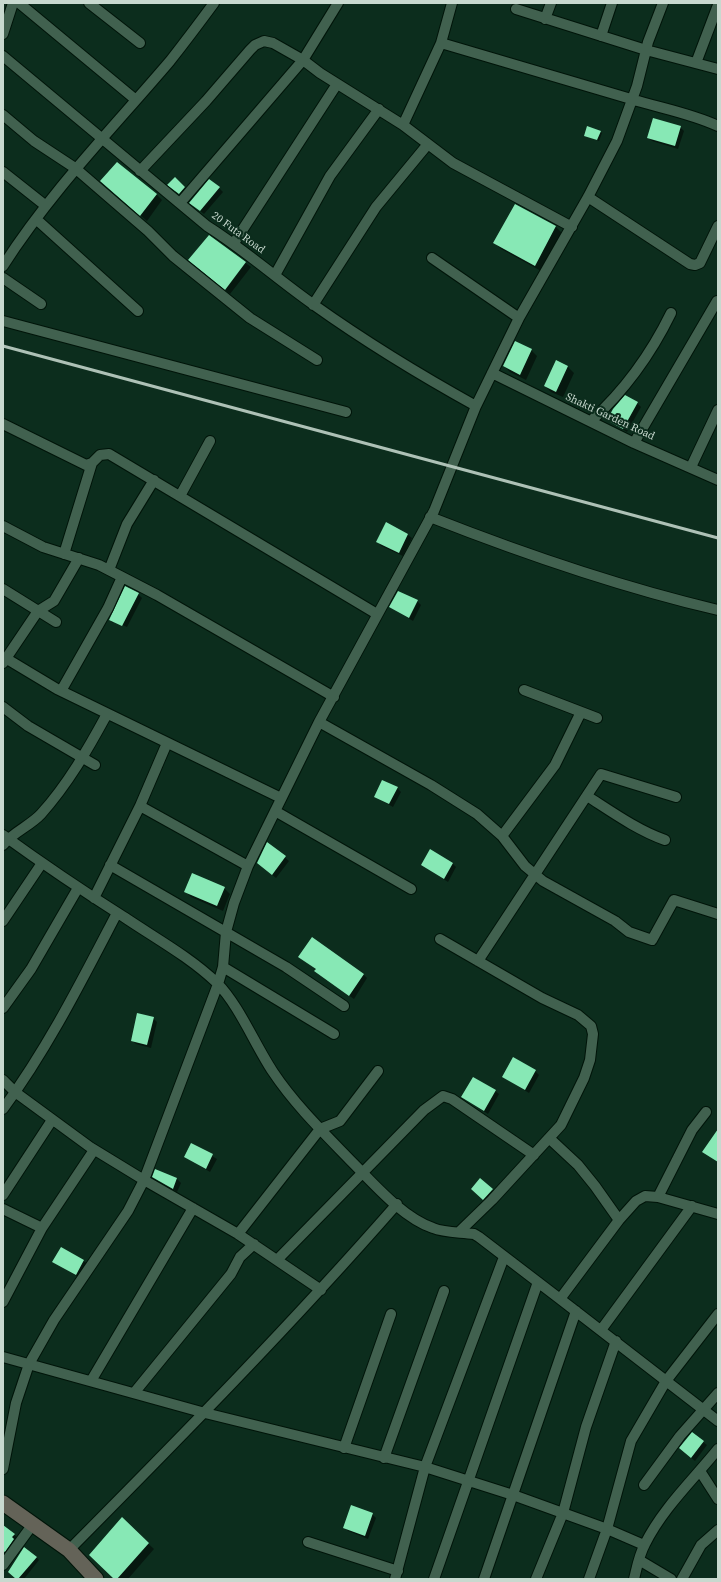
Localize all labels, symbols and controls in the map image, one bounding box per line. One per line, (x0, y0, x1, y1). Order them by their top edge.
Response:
street label: 20 Futa Road (209, 209, 267, 257)
street label: Shakti Garden Road (563, 391, 657, 443)

